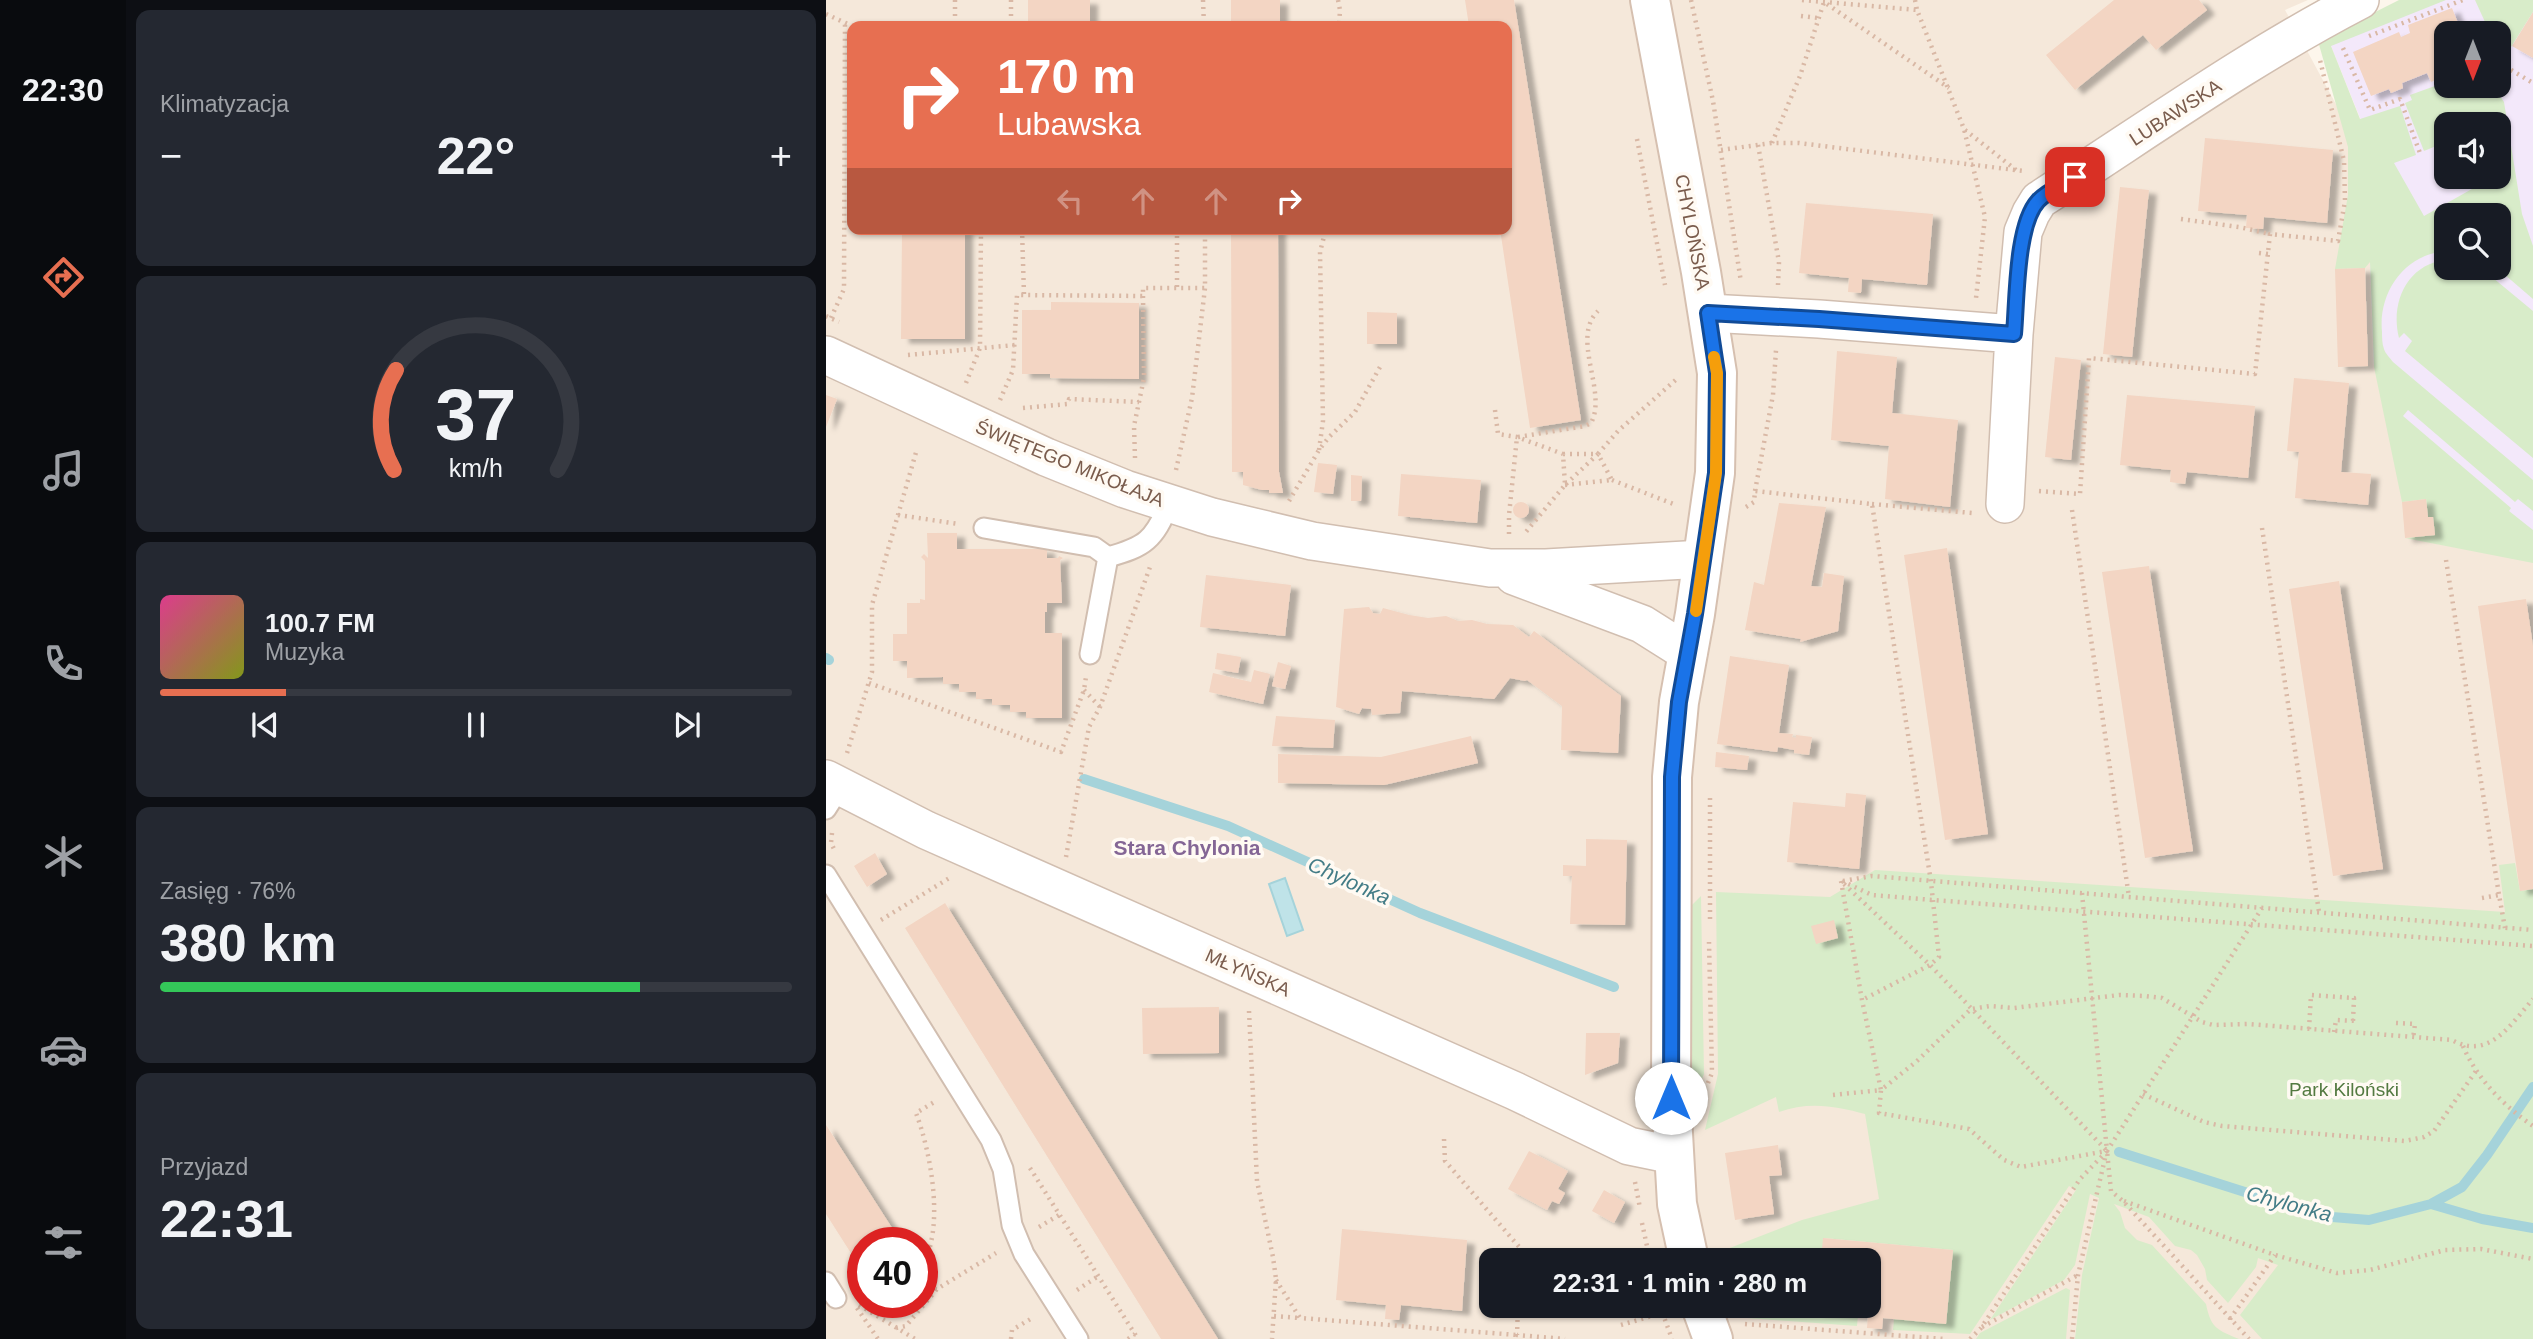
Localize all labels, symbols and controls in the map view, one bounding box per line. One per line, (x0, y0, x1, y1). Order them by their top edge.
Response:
north arrow (2434, 21, 2511, 98)
map controls (2434, 21, 2511, 280)
icon: right (882, 49, 973, 140)
text: 170 m (997, 49, 1136, 103)
text: 22:30 (22, 72, 104, 108)
street label: LUBAWSKA (2126, 75, 2225, 150)
text: Klimatyzacja (160, 91, 289, 117)
text: Lubawska (997, 106, 1141, 142)
button: sound (2434, 112, 2511, 189)
text: 22° (437, 127, 515, 185)
text: − (160, 135, 182, 177)
text: + (770, 135, 792, 177)
pin (2045, 147, 2105, 207)
icon: arrive (2056, 158, 2094, 196)
street label: CHYLOŃSKA (1671, 173, 1714, 292)
icon: left (1051, 182, 1089, 220)
icon: ahead (1124, 182, 1162, 220)
icon: ahead (1197, 182, 1235, 220)
icon: right (1270, 182, 1308, 220)
button: search (2434, 203, 2511, 280)
icon: directions (39, 253, 88, 302)
text: 37 (436, 374, 516, 455)
street label: ŚWIĘTEGO MIKOŁAJA (972, 416, 1168, 511)
icon: music (39, 446, 88, 495)
text: km/h (449, 453, 503, 481)
text: 100.7 FM (265, 608, 375, 638)
icon: phone (39, 639, 88, 688)
text: Muzyka (265, 639, 344, 665)
icon: previous (246, 706, 284, 744)
icon: pause (457, 706, 495, 744)
icon: next (668, 706, 706, 744)
icon: climate (39, 832, 88, 881)
district label: Stara Chylonia (1113, 836, 1261, 859)
water label: Chylonka (1305, 852, 1394, 909)
text: Zasięg · 76% (160, 878, 296, 904)
text: 380 km (160, 914, 336, 972)
street label: MŁYŃSKA (1202, 944, 1294, 1001)
icon: car (39, 1025, 88, 1074)
position arrow (1634, 1061, 1708, 1135)
park label: Park Kiloński (2289, 1079, 2399, 1100)
text: Przyjazd (160, 1154, 248, 1180)
water label: Chylonka (2244, 1181, 2334, 1226)
text: 22:31 (160, 1190, 293, 1248)
icon: filters (39, 1218, 88, 1267)
speed limit sign: 40 (847, 1227, 938, 1318)
text: 22:31 · 1 min · 280 m (1553, 1268, 1807, 1298)

